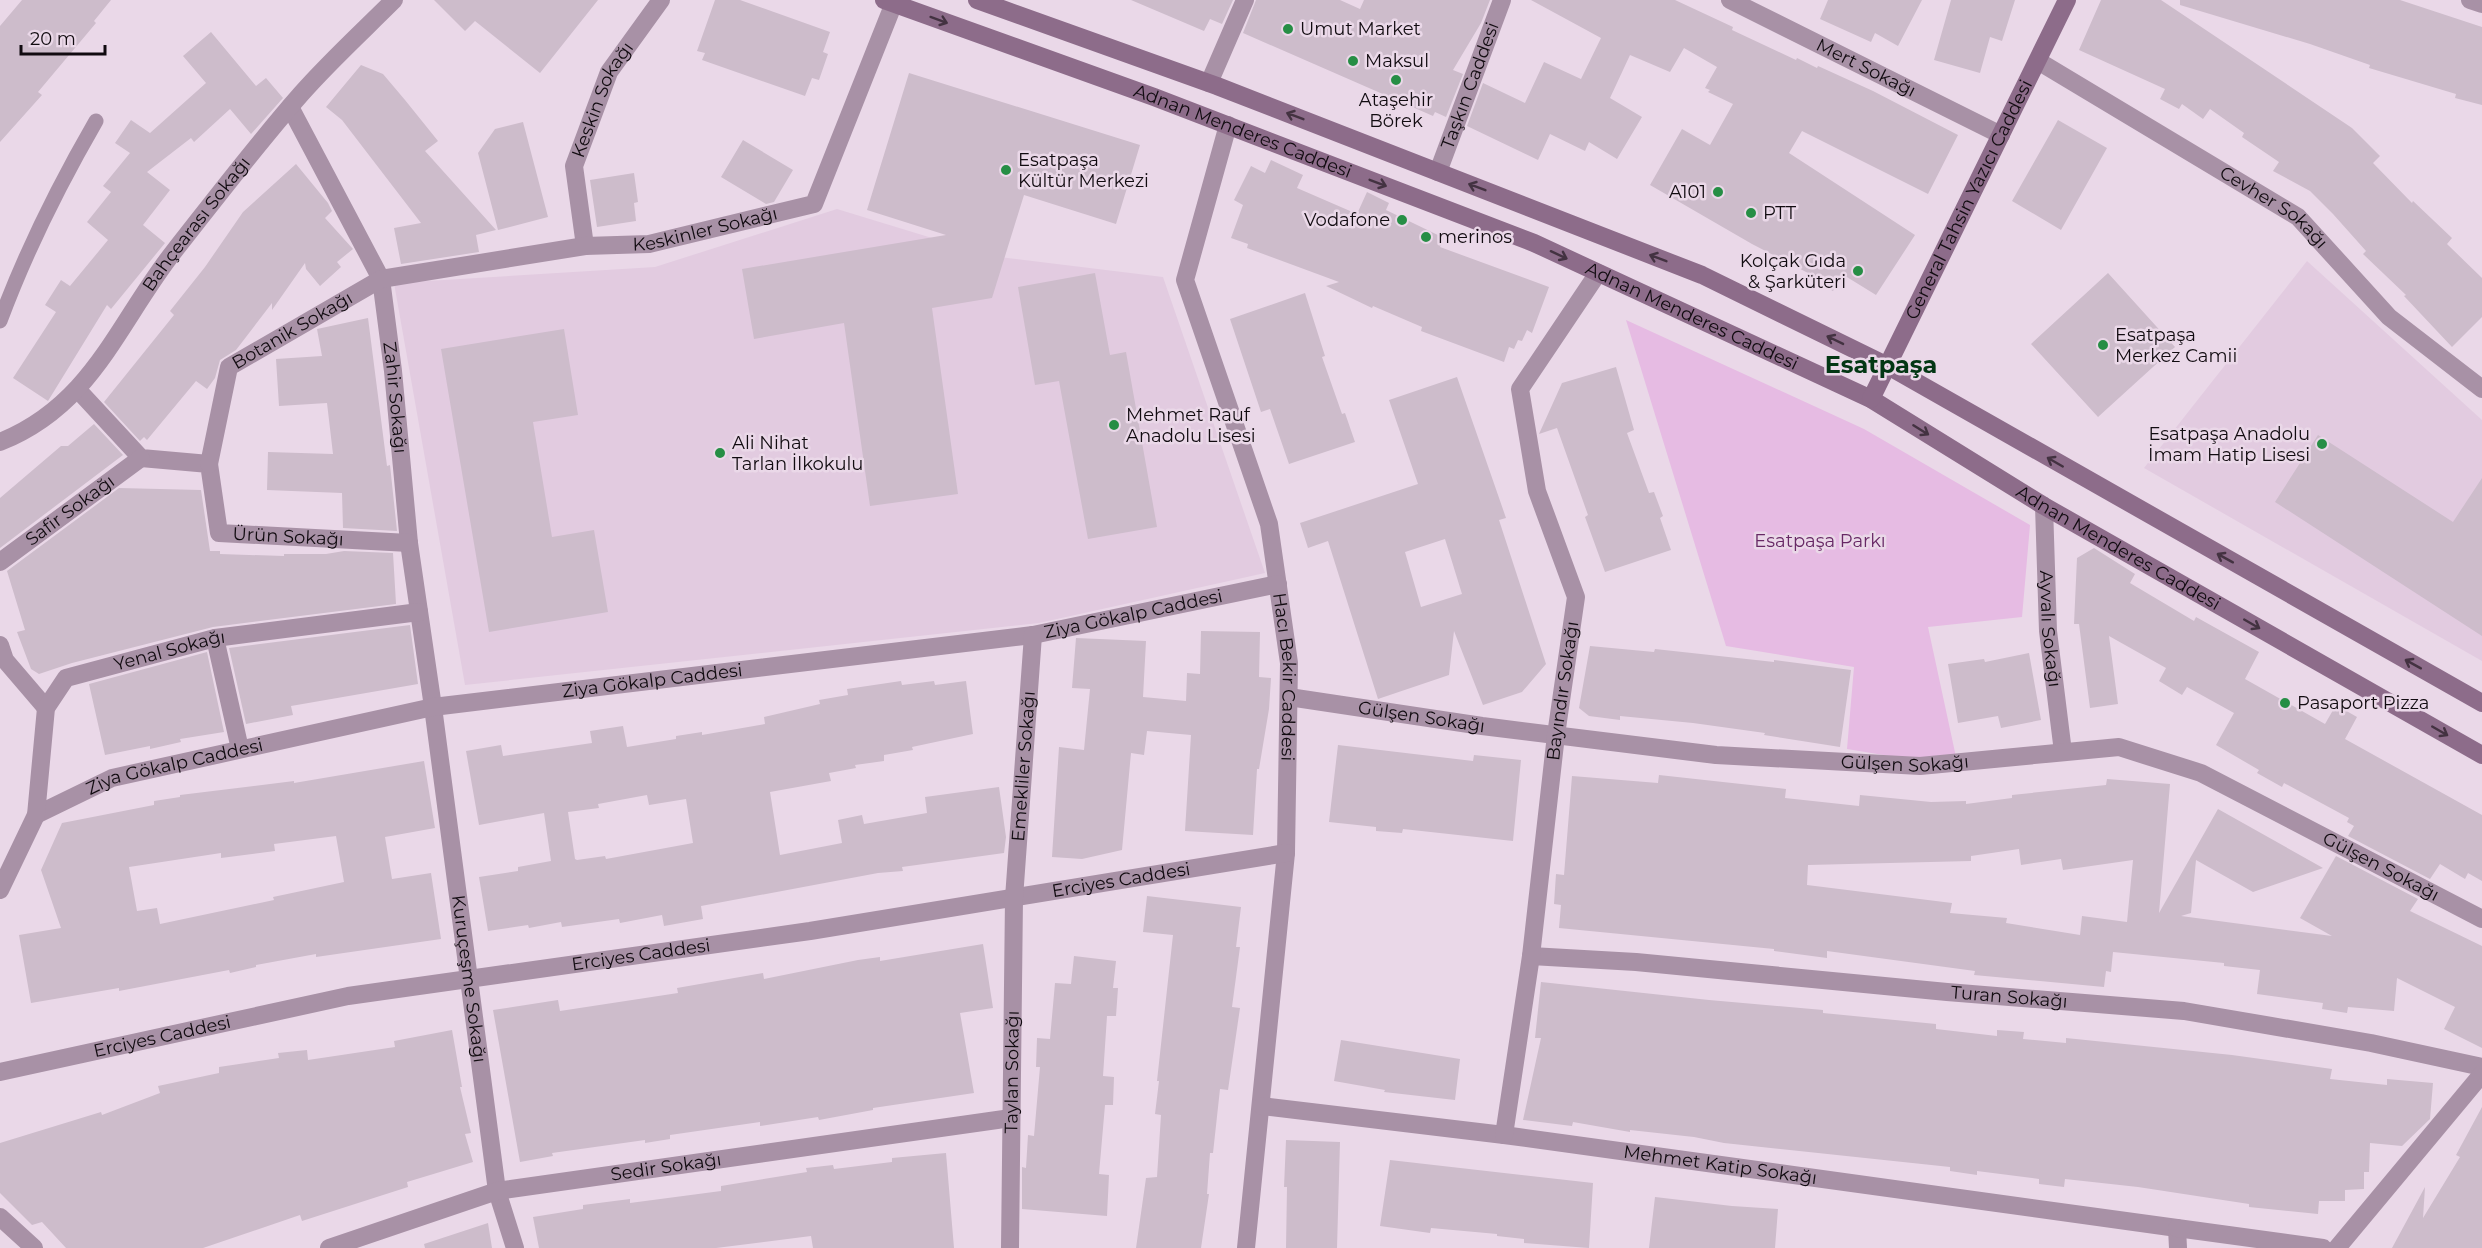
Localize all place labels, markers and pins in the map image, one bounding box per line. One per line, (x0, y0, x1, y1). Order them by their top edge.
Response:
place label: Umut Market (1300, 18, 1421, 40)
marker: Umut Market (1281, 22, 1295, 36)
place label: Maksul (1365, 50, 1429, 72)
marker: Maksul (1346, 54, 1360, 68)
marker: Ataşehir Börek (1389, 73, 1403, 87)
place label: Ataşehir Börek (1359, 89, 1433, 132)
place label: Esatpaşa Kültür Merkezi (1018, 149, 1149, 192)
marker: Esatpaşa Kültür Merkezi (999, 163, 1013, 177)
place label: A101 (1669, 181, 1706, 203)
marker: A101 (1711, 185, 1725, 199)
place label: PTT (1763, 202, 1797, 224)
marker: PTT (1744, 206, 1758, 220)
place label: Vodafone (1304, 209, 1390, 231)
marker: Vodafone (1395, 213, 1409, 227)
place label: merinos (1438, 226, 1512, 248)
marker: merinos (1419, 230, 1433, 244)
place label: Kolçak Gıda & Şarküteri (1740, 250, 1846, 293)
marker: Kolçak Gıda & Şarküteri (1851, 264, 1865, 278)
place label: Esatpaşa Merkez Camii (2115, 324, 2237, 367)
marker: Esatpaşa Merkez Camii (2096, 338, 2110, 352)
place label: Mehmet Rauf Anadolu Lisesi (1126, 404, 1256, 447)
marker: Mehmet Rauf Anadolu Lisesi (1107, 418, 1121, 432)
place label: Esatpaşa Anadolu İmam Hatip Lisesi (2148, 423, 2310, 466)
place label: Ali Nihat Tarlan İlkokulu (732, 432, 863, 475)
marker: Esatpaşa Anadolu İmam Hatip Lisesi (2315, 437, 2329, 451)
marker: Ali Nihat Tarlan İlkokulu (713, 446, 727, 460)
place label: Pasaport Pizza (2297, 692, 2429, 714)
marker: Pasaport Pizza (2278, 696, 2292, 710)

